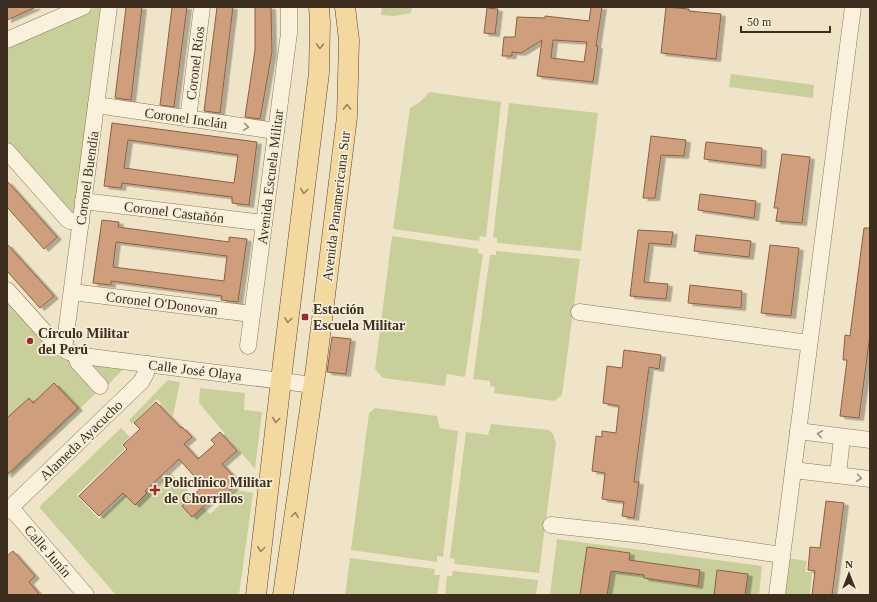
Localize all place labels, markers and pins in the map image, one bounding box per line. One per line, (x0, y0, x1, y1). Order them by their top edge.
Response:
place label: Estación Escuela Militar (313, 302, 405, 333)
marker: Estación Escuela Militar (300, 312, 310, 322)
place label: Círculo Militar del Perú (38, 326, 129, 357)
marker: Círculo Militar del Perú (25, 336, 35, 346)
place label: Policlínico Militar de Chorrillos (164, 475, 272, 506)
marker: Policlínico Militar de Chorrillos (149, 484, 161, 496)

